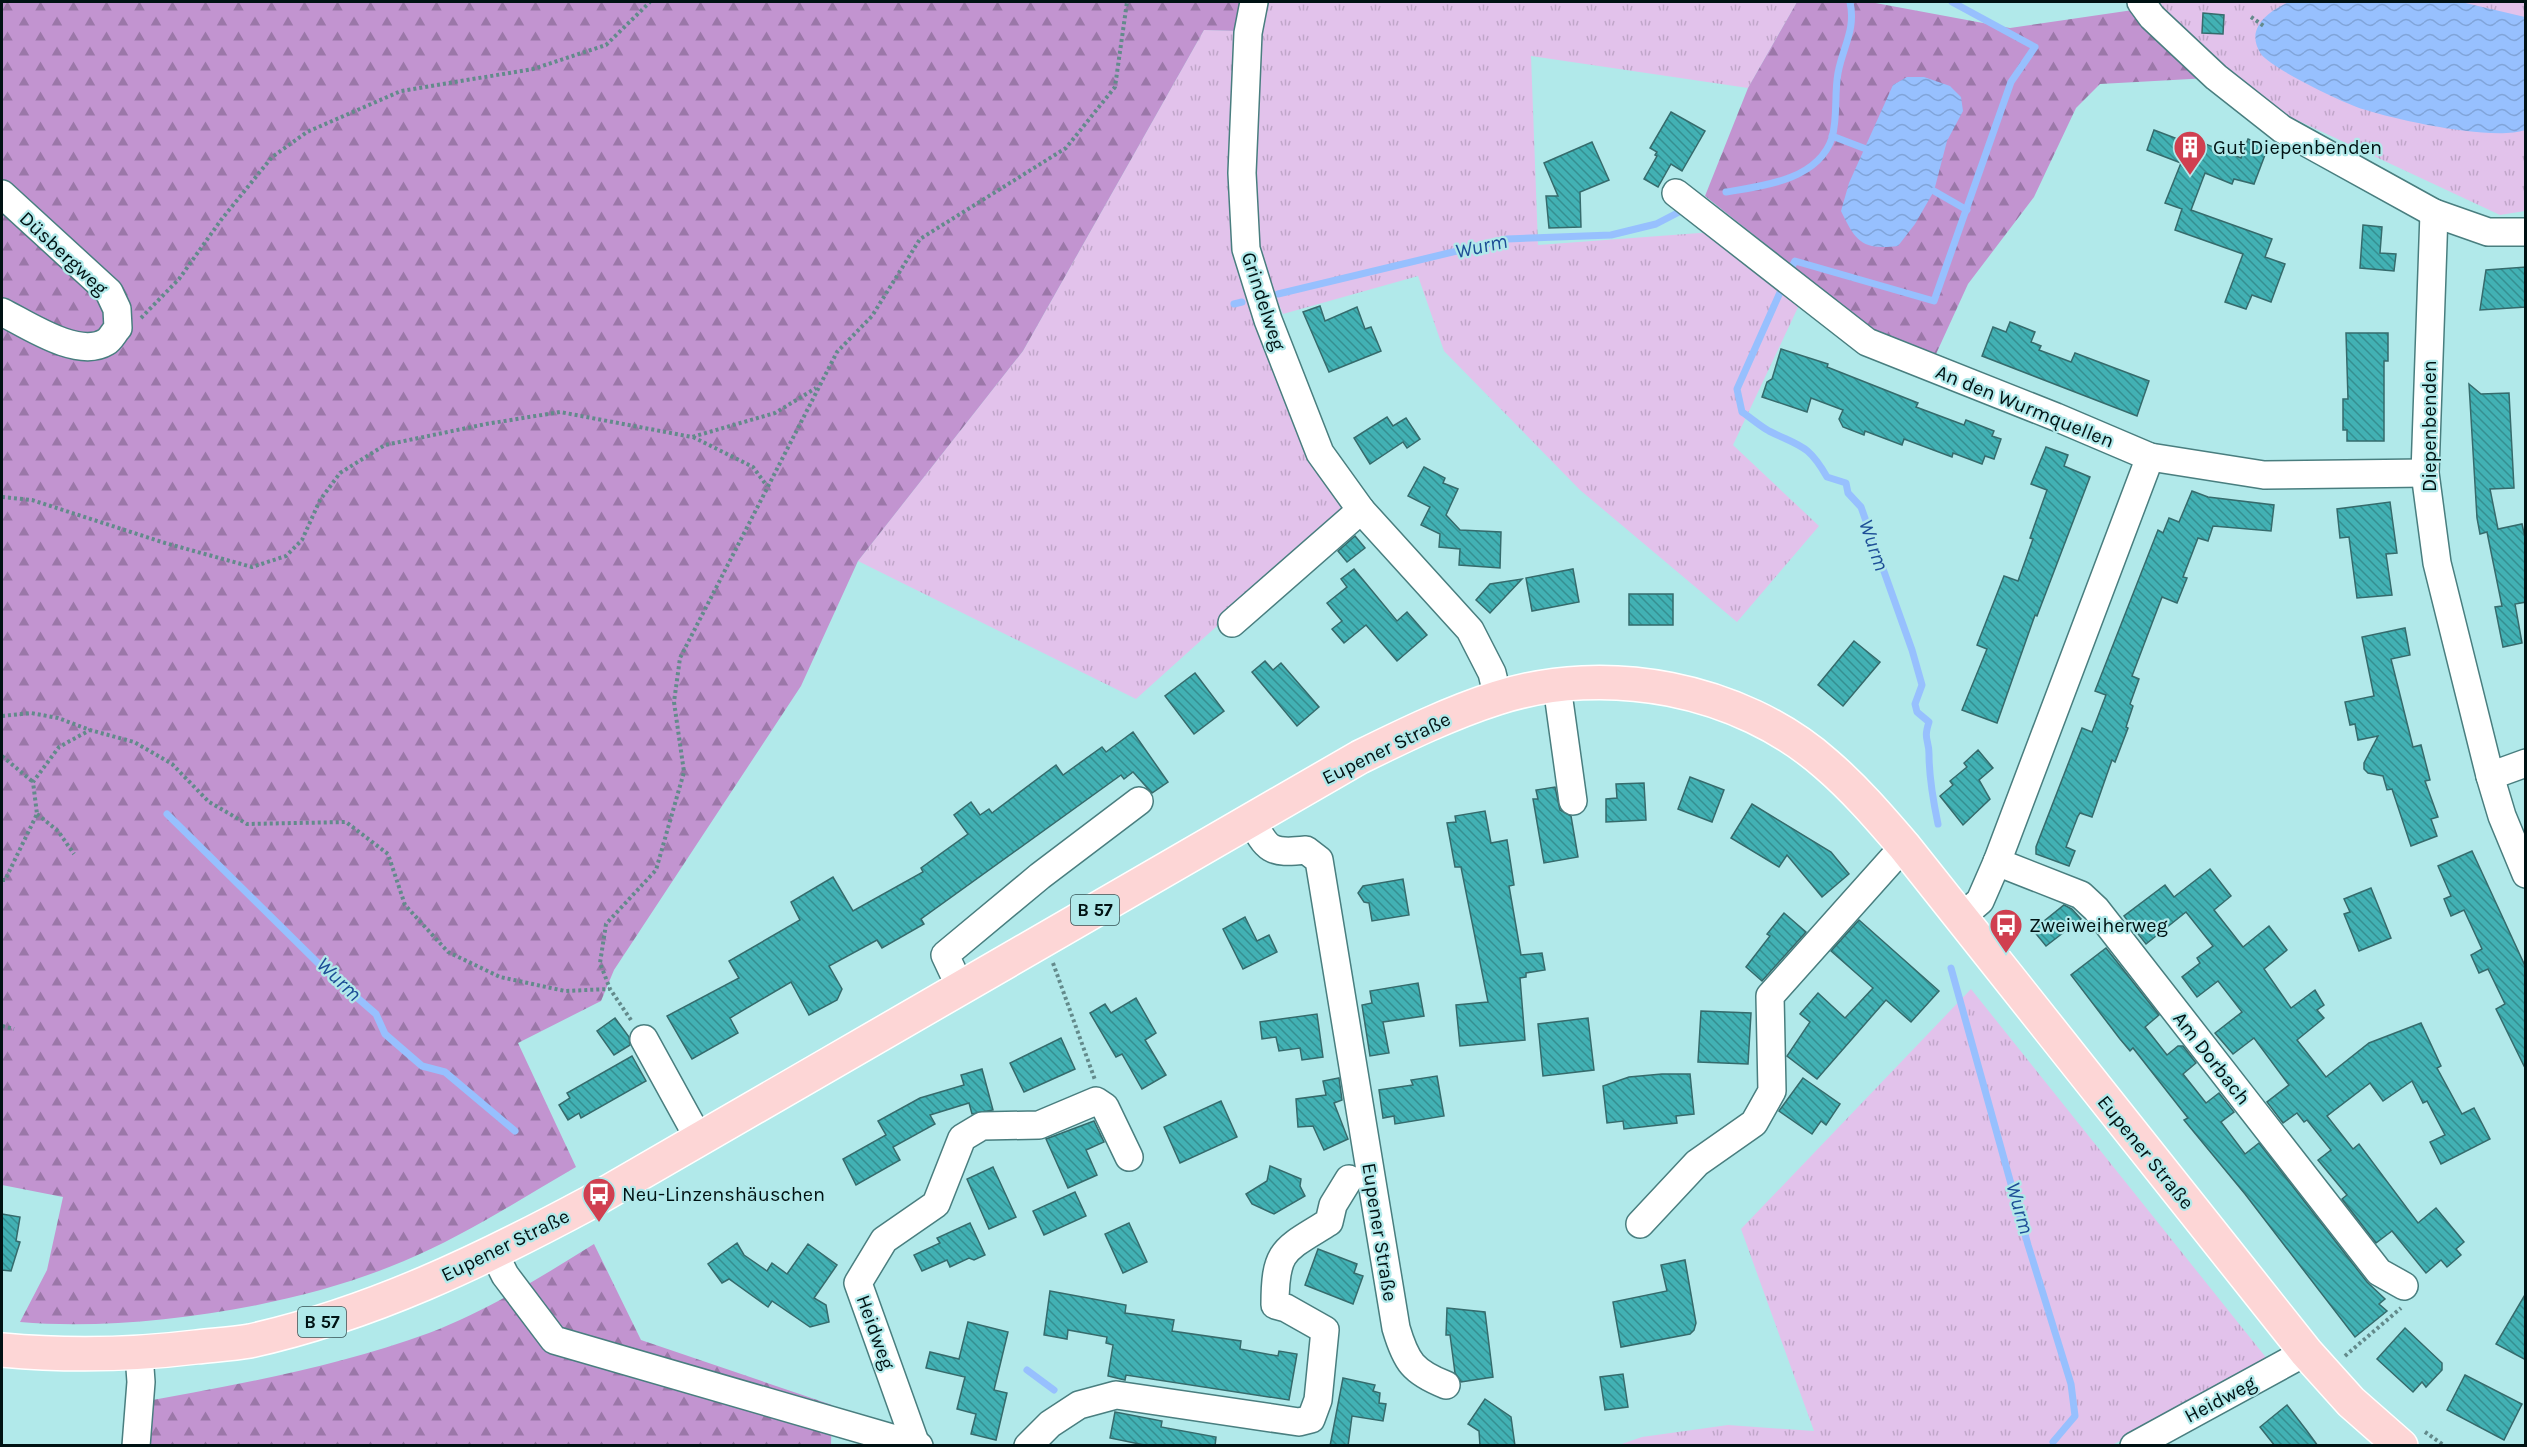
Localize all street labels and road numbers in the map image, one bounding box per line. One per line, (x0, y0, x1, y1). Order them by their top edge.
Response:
street label: Düsbergweg (15, 207, 113, 300)
street label: Grindelweg (1237, 249, 1290, 353)
street label: An den Wurmquellen (1932, 360, 2117, 453)
street label: Diepenbenden (2418, 360, 2441, 492)
street label: Eupener Straße (1318, 707, 1454, 789)
road number: B 57 (1071, 895, 1119, 925)
street label: Am Dorbach (2168, 1007, 2255, 1109)
street label: Eupener Straße (2093, 1091, 2199, 1214)
street label: Eupener Straße (1357, 1161, 1402, 1303)
street label: Eupener Straße (437, 1204, 573, 1286)
street label: Heidweg (851, 1292, 900, 1373)
road number: B 57 (298, 1307, 346, 1337)
street label: Heidweg (2181, 1371, 2260, 1428)

